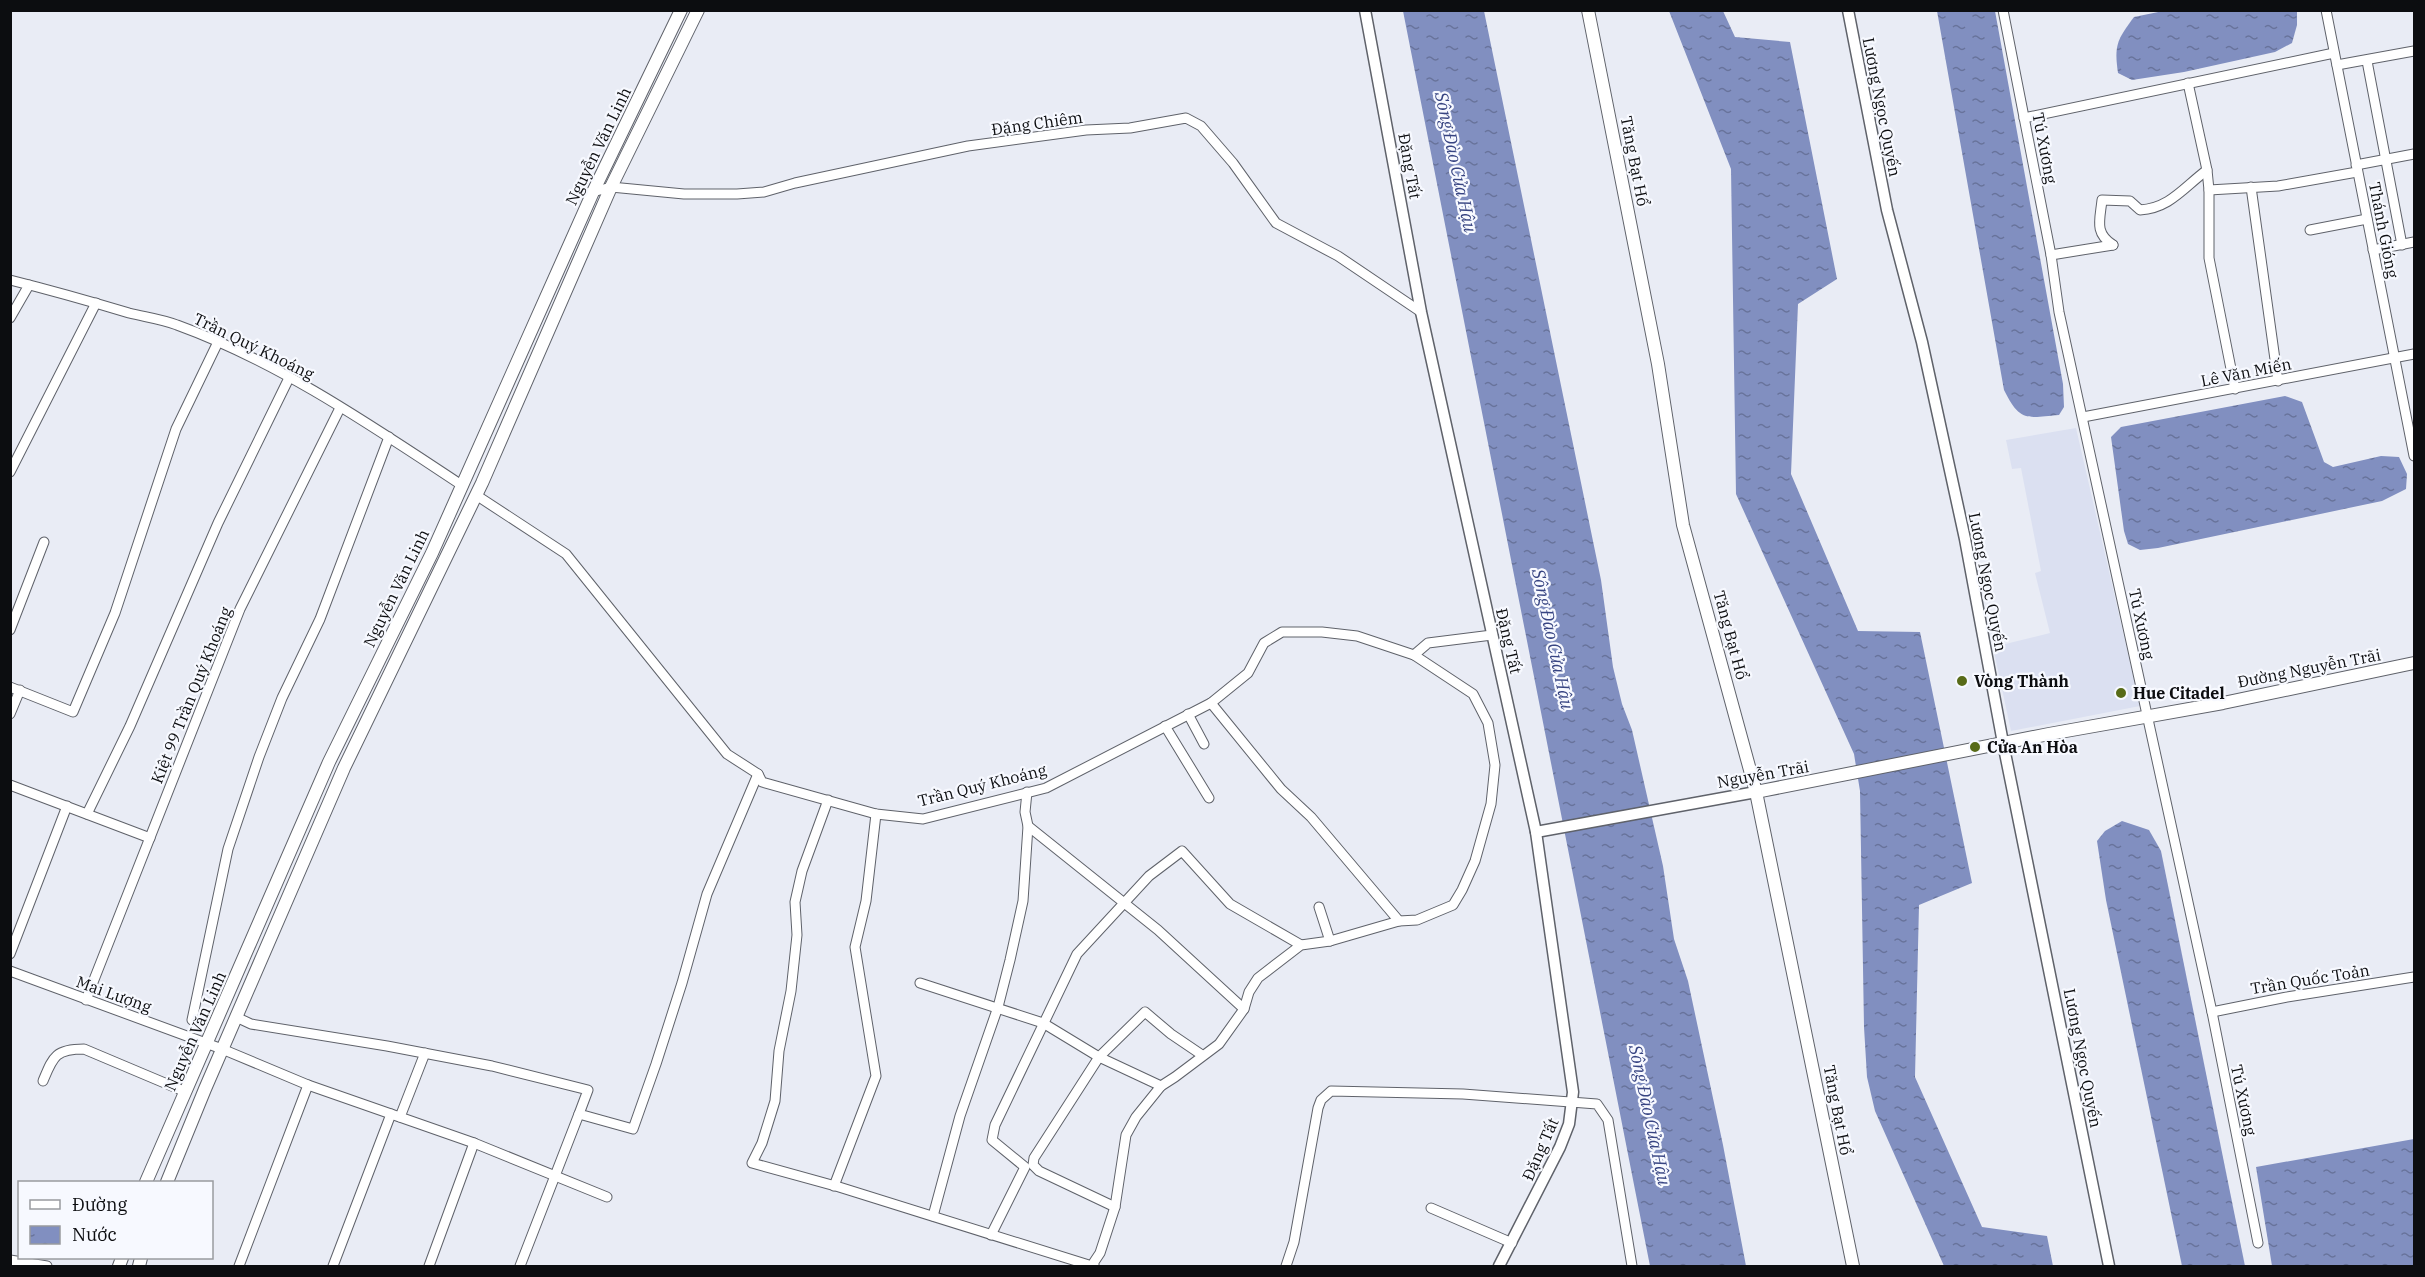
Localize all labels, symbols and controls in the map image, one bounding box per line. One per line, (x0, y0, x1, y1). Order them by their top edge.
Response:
street label: Lương Ngọc Quyến (1859, 36, 1905, 178)
street label: Nguyễn Văn Linh (561, 84, 635, 208)
water label: Sông Đào Cửa Hậu (1430, 89, 1482, 235)
street label: Đặng Chiêm (990, 107, 1084, 139)
street label: Tú Xương (2028, 111, 2062, 186)
street label: Tăng Bạt Hổ (1616, 114, 1654, 208)
street label: Đặng Tất (1394, 131, 1426, 201)
street label: Thánh Gióng (2365, 180, 2403, 280)
street label: Trần Quý Khoáng (190, 308, 318, 384)
street label: Lê Văn Miến (2199, 353, 2293, 391)
street label: Lương Ngọc Quyến (1965, 511, 2011, 653)
street label: Nguyễn Văn Linh (359, 526, 433, 650)
water label: Sông Đào Cửa Hậu (1527, 566, 1579, 712)
street label: Tú Xương (2125, 587, 2159, 662)
street label: Tăng Bạt Hổ (1710, 588, 1752, 682)
street label: Kiệt 99 Trần Quý Khoáng (146, 603, 236, 786)
street label: Đặng Tất (1492, 606, 1526, 676)
street label: Đường Nguyễn Trãi (2236, 644, 2382, 692)
place label: Vòng Thành (1974, 671, 2069, 691)
marker: Vòng Thành (1955, 674, 1969, 688)
place label: Hue Citadel (2133, 683, 2225, 703)
marker: Hue Citadel (2114, 686, 2128, 700)
place label: Cửa An Hòa (1987, 737, 2078, 757)
marker: Cửa An Hòa (1968, 740, 1982, 754)
street label: Nguyễn Trãi (1716, 756, 1810, 792)
street label: Trần Quý Khoáng (916, 759, 1049, 811)
street label: Trần Quốc Toản (2249, 960, 2371, 998)
street label: Nguyễn Văn Linh (160, 968, 230, 1094)
street label: Mai Lượng (74, 971, 155, 1017)
street label: Lương Ngọc Quyến (2060, 987, 2106, 1129)
water label: Sông Đào Cửa Hậu (1624, 1042, 1676, 1188)
street label: Tăng Bạt Hổ (1819, 1063, 1857, 1157)
street label: Tú Xương (2227, 1063, 2261, 1138)
street label: Đặng Tất (1517, 1114, 1563, 1184)
legend (18, 1181, 213, 1259)
text: Đường (72, 1193, 128, 1216)
text: Nước (72, 1223, 117, 1246)

